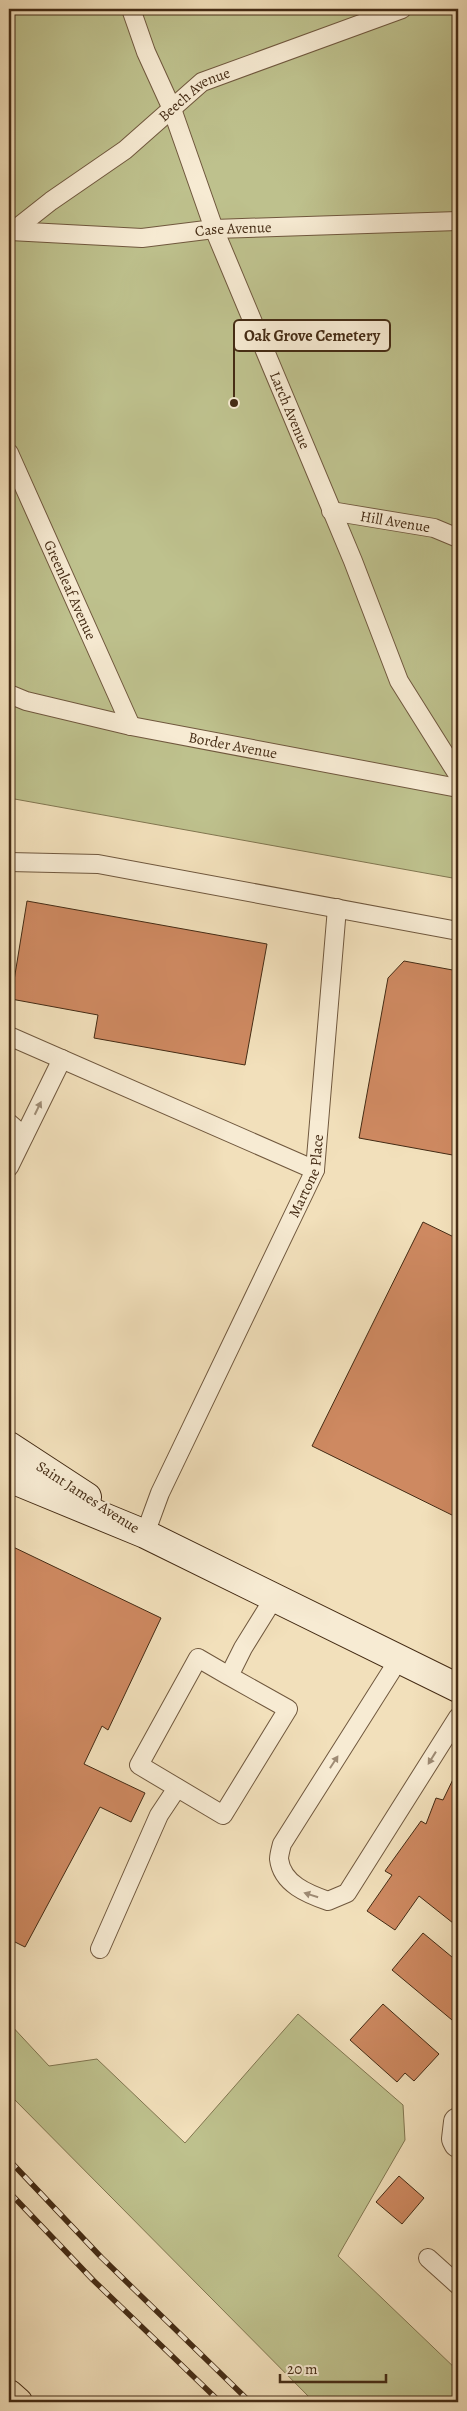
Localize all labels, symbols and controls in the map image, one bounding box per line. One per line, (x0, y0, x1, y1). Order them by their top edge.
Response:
street label: Beech Avenue (154, 63, 233, 126)
street label: Case Avenue (194, 217, 272, 241)
callout: Oak Grove Cemetery (234, 320, 390, 351)
text: Oak Grove Cemetery (244, 325, 381, 347)
street label: Larch Avenue (265, 369, 315, 452)
street label: Hill Avenue (359, 506, 432, 537)
street label: Greenleaf Avenue (39, 537, 101, 643)
street label: Border Avenue (187, 727, 279, 764)
one-way arrow (34, 1101, 42, 1115)
street label: Martone Place (284, 1133, 328, 1221)
street label: Saint James Avenue (33, 1456, 144, 1538)
one-way arrow (427, 1752, 437, 1765)
one-way arrow (329, 1755, 338, 1769)
one-way arrow (303, 1891, 318, 1899)
scale bar (280, 2351, 386, 2383)
text: 20 m (287, 2359, 318, 2379)

